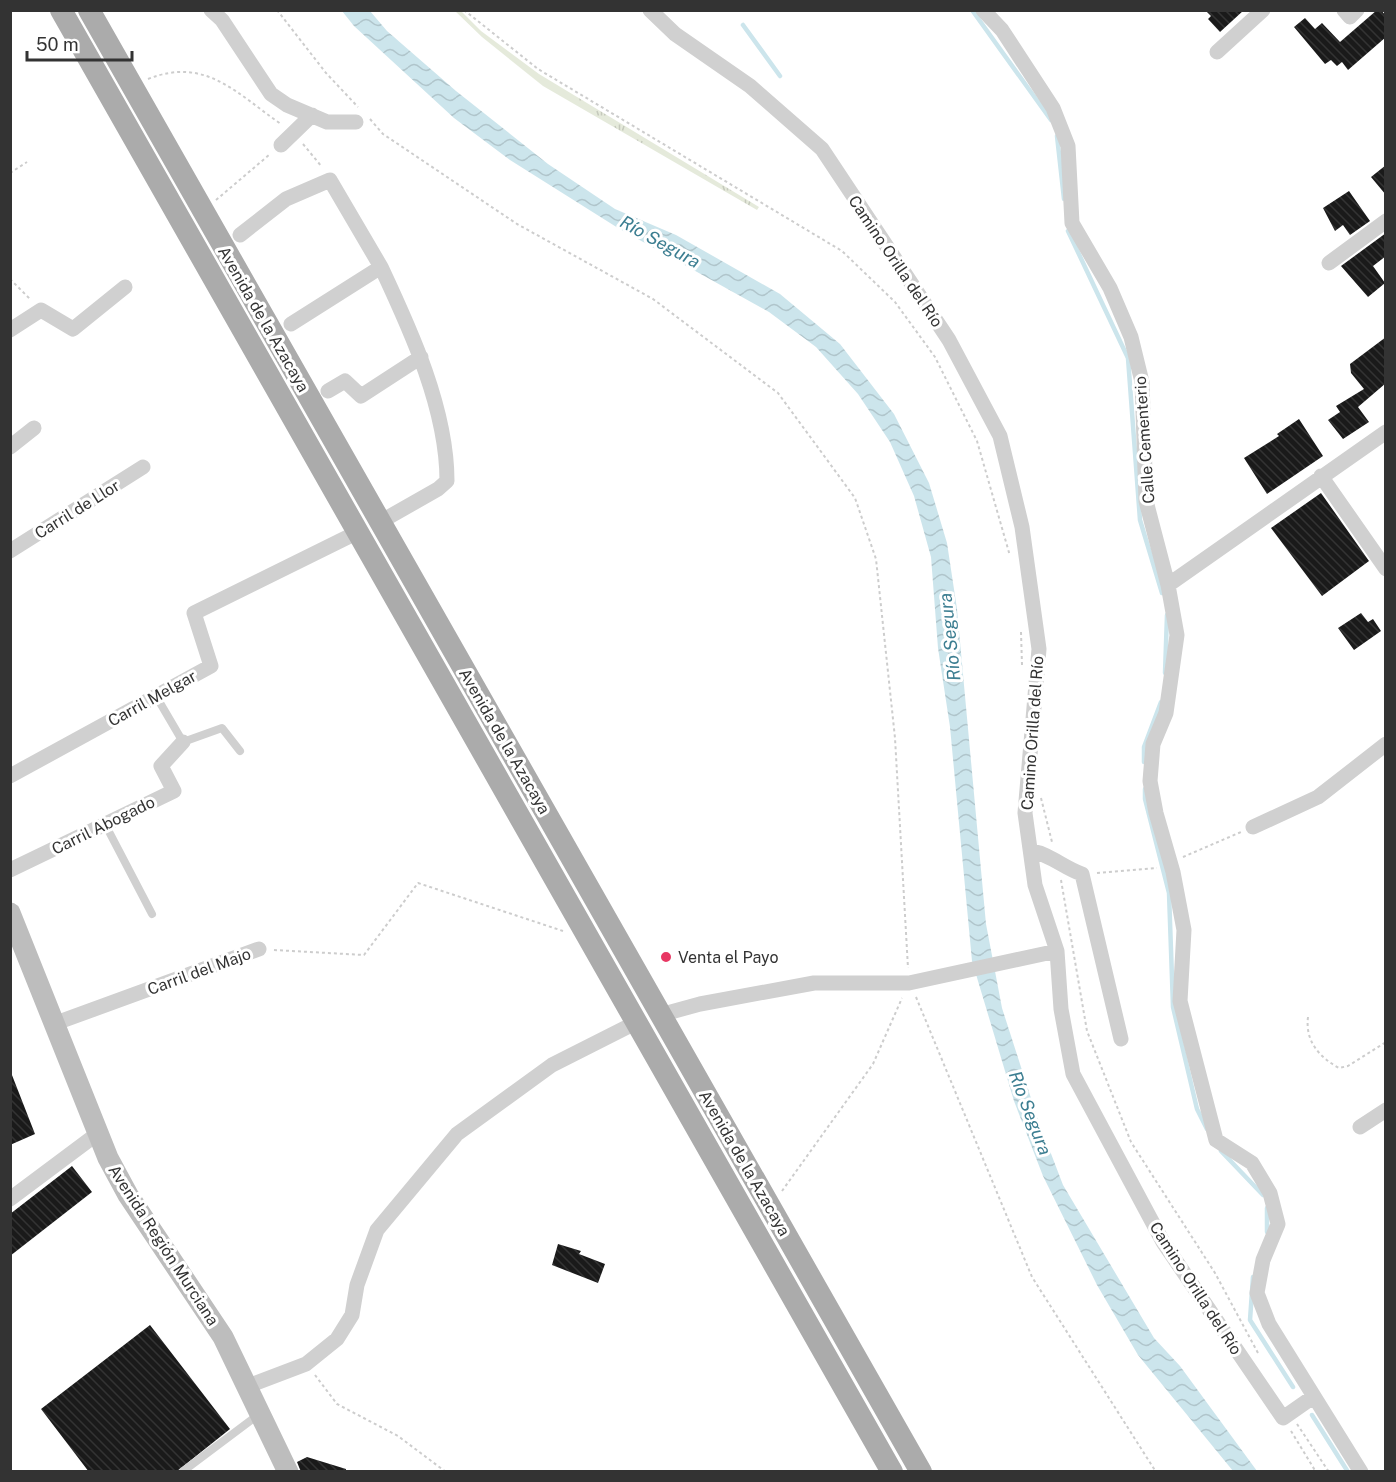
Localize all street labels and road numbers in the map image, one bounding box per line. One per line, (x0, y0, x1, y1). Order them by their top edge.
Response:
street label: Camino Orilla del Río (844, 192, 947, 331)
street label: Avenida de la Azacaya (214, 243, 313, 395)
street label: Calle Cementerio (1131, 376, 1158, 504)
street label: Carril de Llor (31, 476, 123, 543)
street label: Camino Orilla del Río (1018, 655, 1047, 811)
street label: Avenida de la Azacaya (455, 665, 554, 817)
street label: Carril Melgar (105, 666, 200, 731)
street label: Carril Abogado (49, 792, 158, 859)
street label: Carril del Majo (145, 944, 253, 999)
street label: Avenida de la Azacaya (695, 1087, 794, 1239)
street label: Avenida Región Murciana (105, 1161, 223, 1329)
street label: Camino Orilla del Río (1146, 1218, 1246, 1358)

